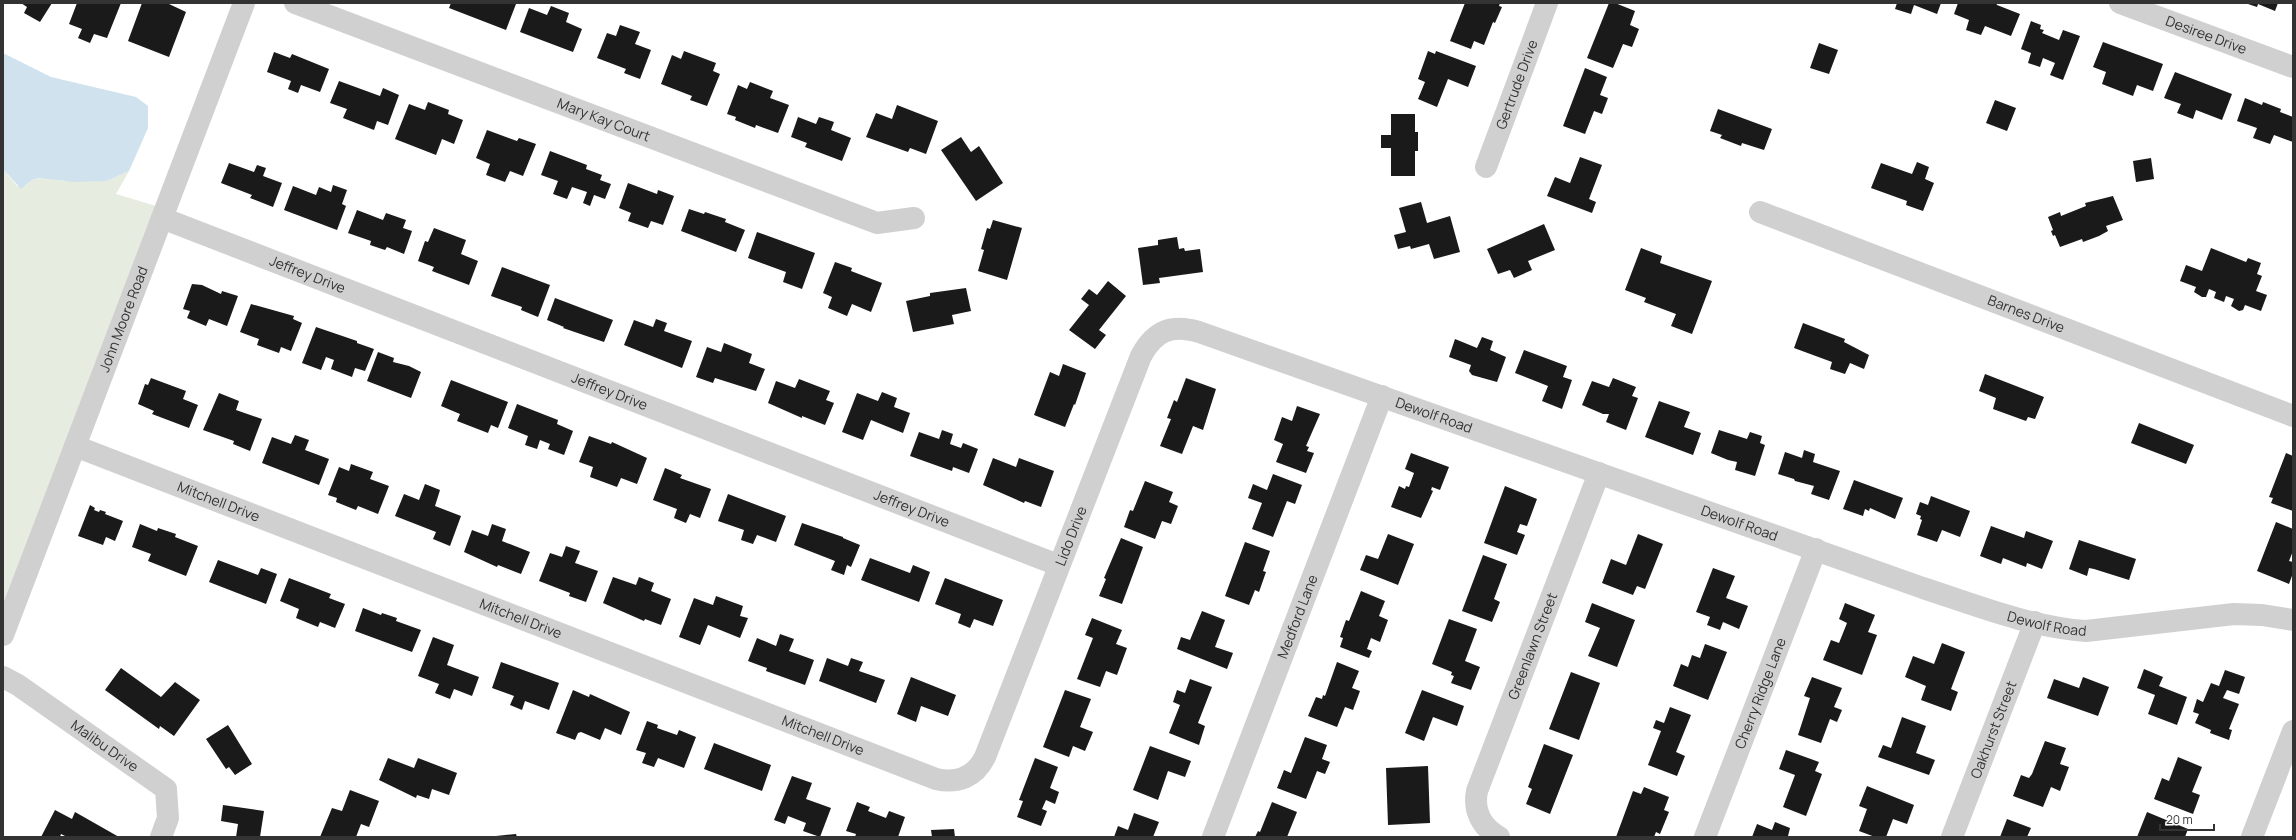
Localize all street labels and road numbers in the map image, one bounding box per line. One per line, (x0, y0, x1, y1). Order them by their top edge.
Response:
street label: Desiree Drive (2163, 11, 2250, 58)
street label: Gertrude Drive (1491, 37, 1542, 132)
street label: Mary Kay Court (555, 93, 653, 146)
street label: Jeffrey Drive (267, 251, 348, 297)
street label: John Moore Road (94, 263, 152, 375)
street label: Barnes Drive (1985, 290, 2068, 337)
street label: Jeffrey Drive (569, 368, 650, 414)
street label: Dewolf Road (1393, 392, 1475, 437)
street label: Mitchell Drive (175, 477, 263, 526)
street label: Jeffrey Drive (871, 485, 953, 531)
street label: Dewolf Road (1699, 500, 1781, 545)
street label: Lido Drive (1050, 503, 1091, 568)
street label: Medford Lane (1272, 572, 1322, 661)
street label: Greenlawn Street (1503, 589, 1561, 702)
street label: Mitchell Drive (477, 593, 565, 642)
street label: Dewolf Road (2005, 606, 2087, 640)
street label: Cherry Ridge Lane (1730, 635, 1790, 752)
street label: Oakhurst Street (1965, 678, 2021, 781)
street label: Mitchell Drive (779, 710, 867, 759)
street label: Malibu Drive (68, 715, 143, 776)

